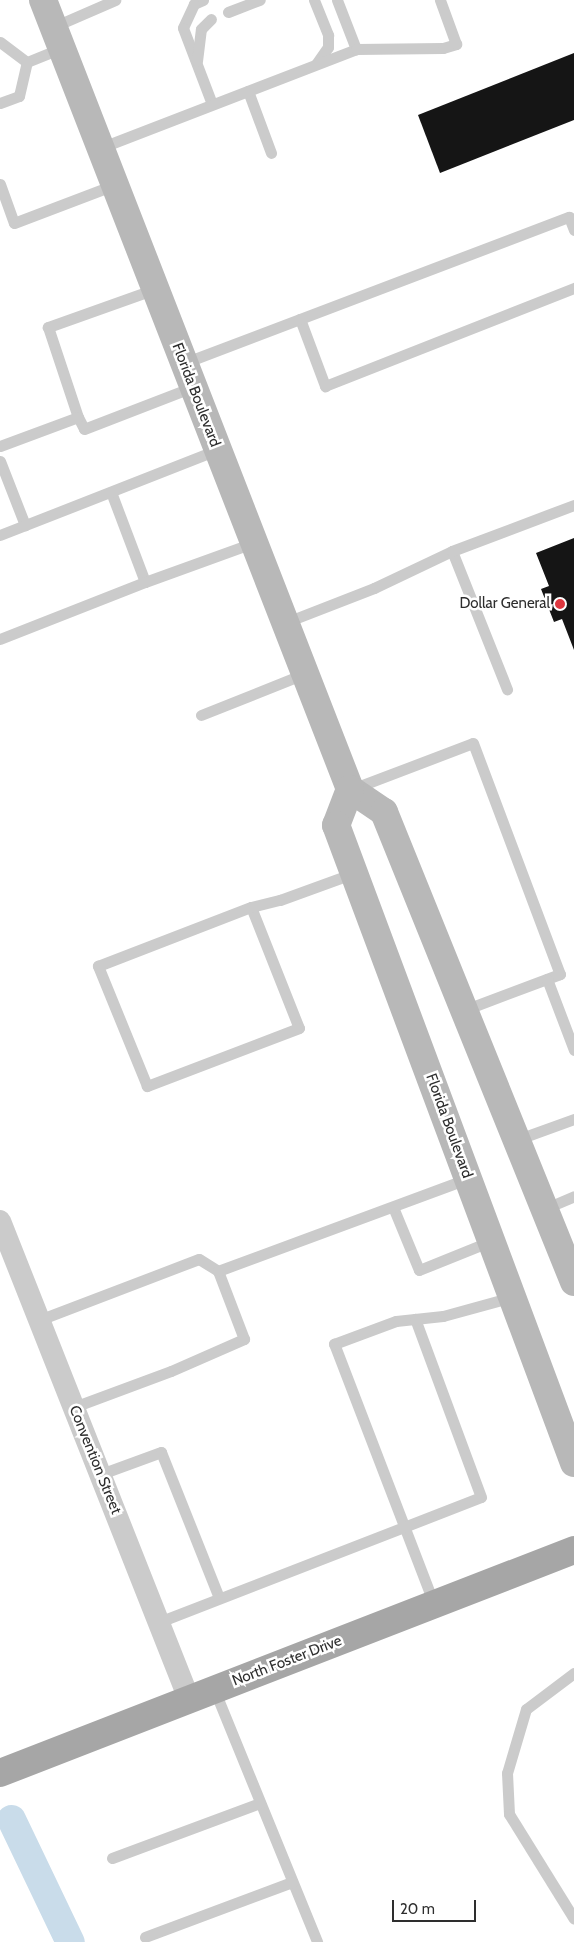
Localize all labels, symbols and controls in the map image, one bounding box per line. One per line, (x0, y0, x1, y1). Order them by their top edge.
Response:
street label: Florida Boulevard (168, 340, 224, 450)
place label: Dollar General (459, 595, 550, 613)
marker: Dollar General (554, 598, 566, 610)
street label: Florida Boulevard (422, 1071, 476, 1181)
street label: Convention Street (65, 1403, 125, 1517)
street label: North Foster Drive (230, 1632, 344, 1690)
scale bar (394, 1890, 478, 1922)
text: 20 m (400, 1900, 435, 1918)

